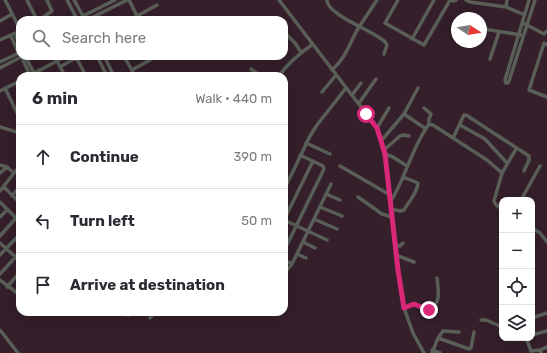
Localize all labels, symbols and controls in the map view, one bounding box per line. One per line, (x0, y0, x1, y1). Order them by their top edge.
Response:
north arrow (451, 12, 487, 48)
search box (16, 16, 288, 60)
icon: search (30, 27, 52, 49)
text: Search here (62, 29, 146, 47)
text: 6 min (32, 88, 78, 108)
text: Walk · 440 m (195, 91, 272, 106)
route start (357, 105, 375, 123)
icon: ahead (32, 146, 54, 168)
text: Continue (70, 148, 139, 166)
text: 390 m (233, 149, 272, 164)
map controls (499, 197, 535, 341)
button: + (499, 197, 535, 233)
icon: left (32, 210, 54, 232)
text: Turn left (70, 212, 135, 230)
text: 50 m (241, 213, 272, 228)
button: − (499, 233, 535, 269)
button: locate (499, 269, 535, 305)
icon: arrive (32, 274, 54, 296)
text: Arrive at destination (70, 276, 225, 294)
route end (420, 301, 438, 319)
button: layers (499, 305, 535, 341)

